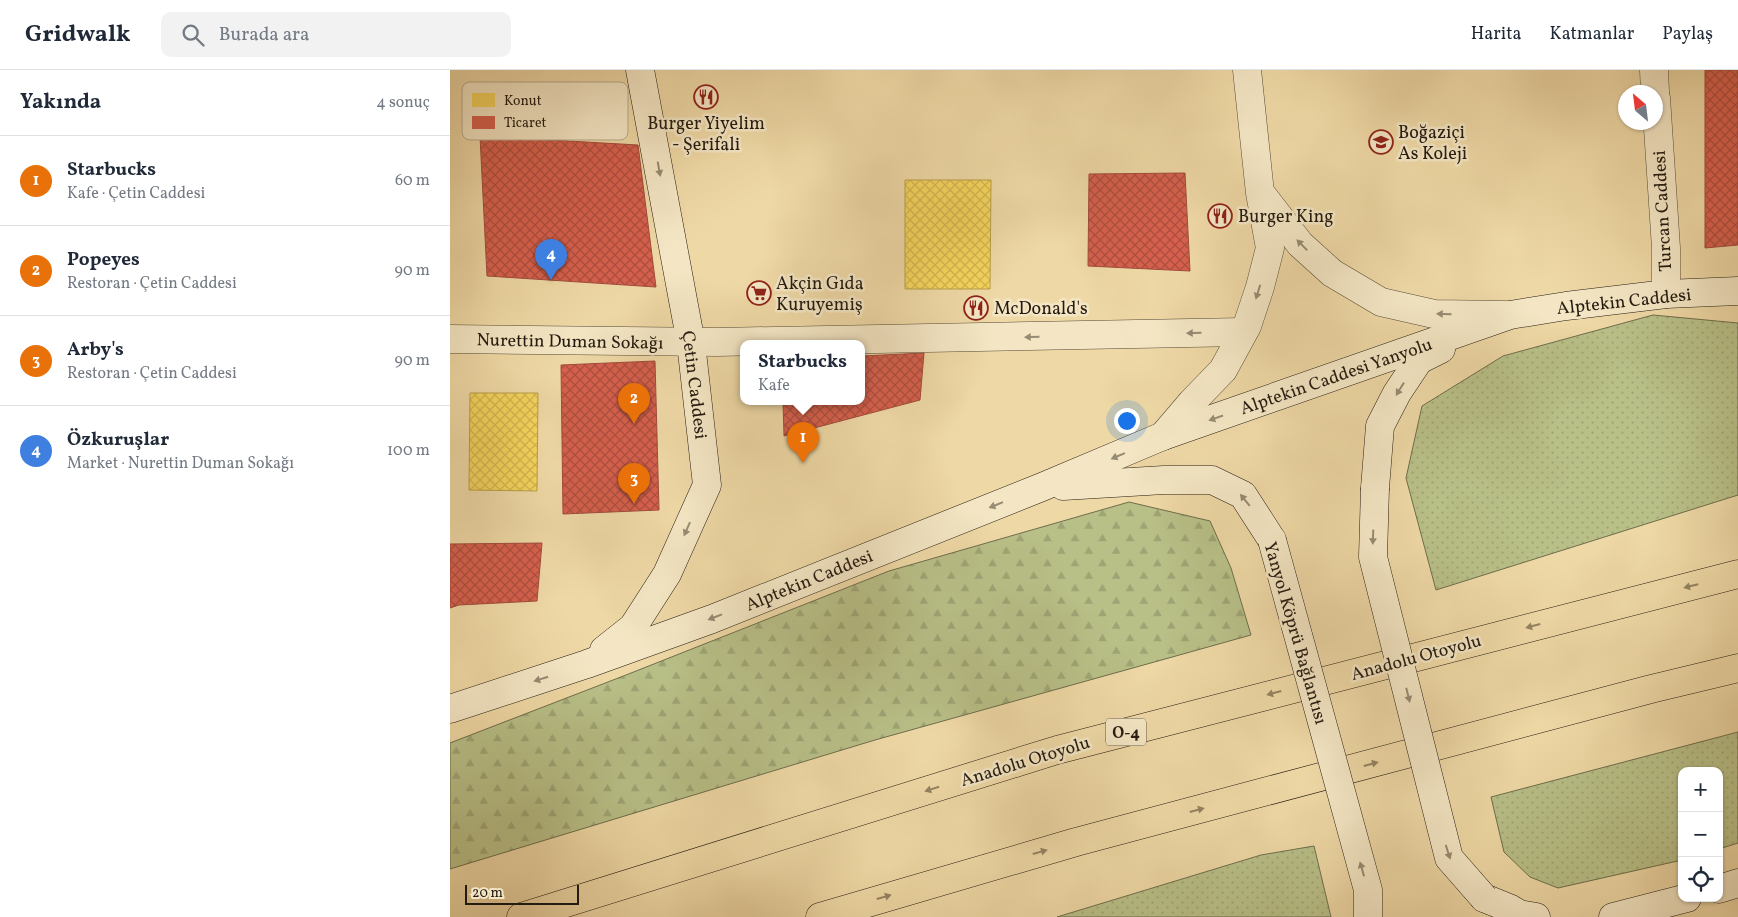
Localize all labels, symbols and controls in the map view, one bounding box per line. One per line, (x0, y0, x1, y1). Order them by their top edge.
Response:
search box (161, 12, 511, 57)
text: Gridwalk (25, 18, 131, 52)
icon: search (179, 21, 207, 49)
text: Burada ara (219, 22, 310, 48)
text: Harita (1471, 22, 1522, 47)
text: Katmanlar (1550, 22, 1634, 47)
text: Paylaş (1662, 22, 1713, 47)
legend (462, 82, 628, 140)
restaurant icon: Burger Yiyelim - Şerifali (693, 84, 719, 110)
north arrow (1618, 85, 1663, 130)
text: Yakında (20, 88, 101, 117)
text: 4 sonuç (376, 92, 430, 114)
text: Konut (504, 92, 542, 111)
place label: Burger Yiyelim - Şerifali (647, 112, 765, 158)
text: Ticaret (504, 114, 547, 133)
place label: Boğaziçi As Koleji (1398, 121, 1467, 167)
school or university icon: Boğaziçi As Koleji (1368, 129, 1394, 155)
street label: Turcan Caddesi (1648, 150, 1679, 272)
text: Starbucks (67, 157, 156, 183)
one-way arrow (655, 162, 663, 177)
text: 1 (33, 170, 39, 192)
text: 60 m (395, 170, 430, 192)
text: Kafe · Çetin Caddesi (67, 183, 205, 205)
restaurant icon: Burger King (1207, 203, 1233, 229)
place label: Burger King (1238, 205, 1333, 230)
pin: 4 (535, 239, 567, 280)
one-way arrow (1296, 239, 1308, 251)
text: Popeyes (67, 247, 140, 273)
text: 2 (32, 260, 40, 282)
text: 90 m (394, 260, 430, 282)
place label: Akçin Gıda Kuruyemiş (776, 272, 864, 318)
text: Restoran · Çetin Caddesi (67, 273, 237, 295)
supermarket icon: Akçin Gıda Kuruyemiş (746, 280, 772, 306)
street label: Alptekin Caddesi (1556, 283, 1693, 322)
one-way arrow (1254, 284, 1262, 299)
restaurant icon: McDonald's (963, 295, 989, 321)
place label: McDonald's (994, 297, 1088, 322)
one-way arrow (1435, 310, 1451, 318)
street label: Nurettin Duman Sokağı (476, 328, 664, 357)
street label: Çetin Caddesi (674, 330, 713, 441)
one-way arrow (1186, 330, 1202, 338)
one-way arrow (1024, 333, 1040, 341)
street label: Alptekin Caddesi Yanyolu (1237, 333, 1436, 422)
text: Arby's (67, 337, 124, 363)
popup (740, 340, 865, 405)
text: Starbucks (758, 349, 847, 375)
text: 3 (32, 350, 40, 372)
text: 90 m (394, 350, 430, 372)
text: Restoran · Çetin Caddesi (67, 363, 237, 385)
text: Kafe (758, 375, 790, 397)
one-way arrow (1395, 382, 1404, 395)
pin: 2 (618, 383, 650, 424)
your location (1114, 408, 1140, 434)
one-way arrow (1208, 414, 1223, 422)
pin: 1 (787, 422, 819, 463)
text: Özkuruşlar (67, 427, 169, 453)
text: 4 (31, 440, 41, 462)
text: 100 m (387, 440, 430, 462)
one-way arrow (1110, 452, 1125, 460)
text: Market · Nurettin Duman Sokağı (67, 453, 294, 475)
pin: 3 (618, 463, 650, 504)
one-way arrow (1240, 494, 1251, 507)
one-way arrow (989, 502, 1003, 510)
one-way arrow (683, 522, 691, 536)
one-way arrow (1369, 529, 1377, 545)
street label: Yanyol Köprü Bağlantısı (1256, 539, 1333, 728)
street label: Alptekin Caddesi (742, 544, 877, 618)
one-way arrow (1683, 582, 1698, 590)
one-way arrow (707, 613, 722, 621)
one-way arrow (1526, 622, 1541, 630)
street label: Anadolu Otoyolu (1348, 629, 1484, 688)
one-way arrow (533, 676, 548, 684)
one-way arrow (1404, 687, 1412, 702)
one-way arrow (1267, 690, 1282, 698)
road number: O-4 (1106, 719, 1146, 746)
street label: Anadolu Otoyolu (958, 731, 1093, 794)
one-way arrow (1363, 759, 1378, 767)
map controls (1678, 767, 1723, 902)
button: + (1678, 767, 1723, 812)
one-way arrow (925, 785, 940, 793)
one-way arrow (1189, 805, 1204, 813)
button: − (1678, 812, 1723, 857)
one-way arrow (1444, 845, 1452, 860)
one-way arrow (1032, 848, 1047, 856)
button: locate (1678, 857, 1723, 902)
one-way arrow (1357, 861, 1365, 876)
scale bar (465, 882, 579, 905)
text: 20 m (472, 884, 503, 903)
one-way arrow (876, 893, 891, 901)

